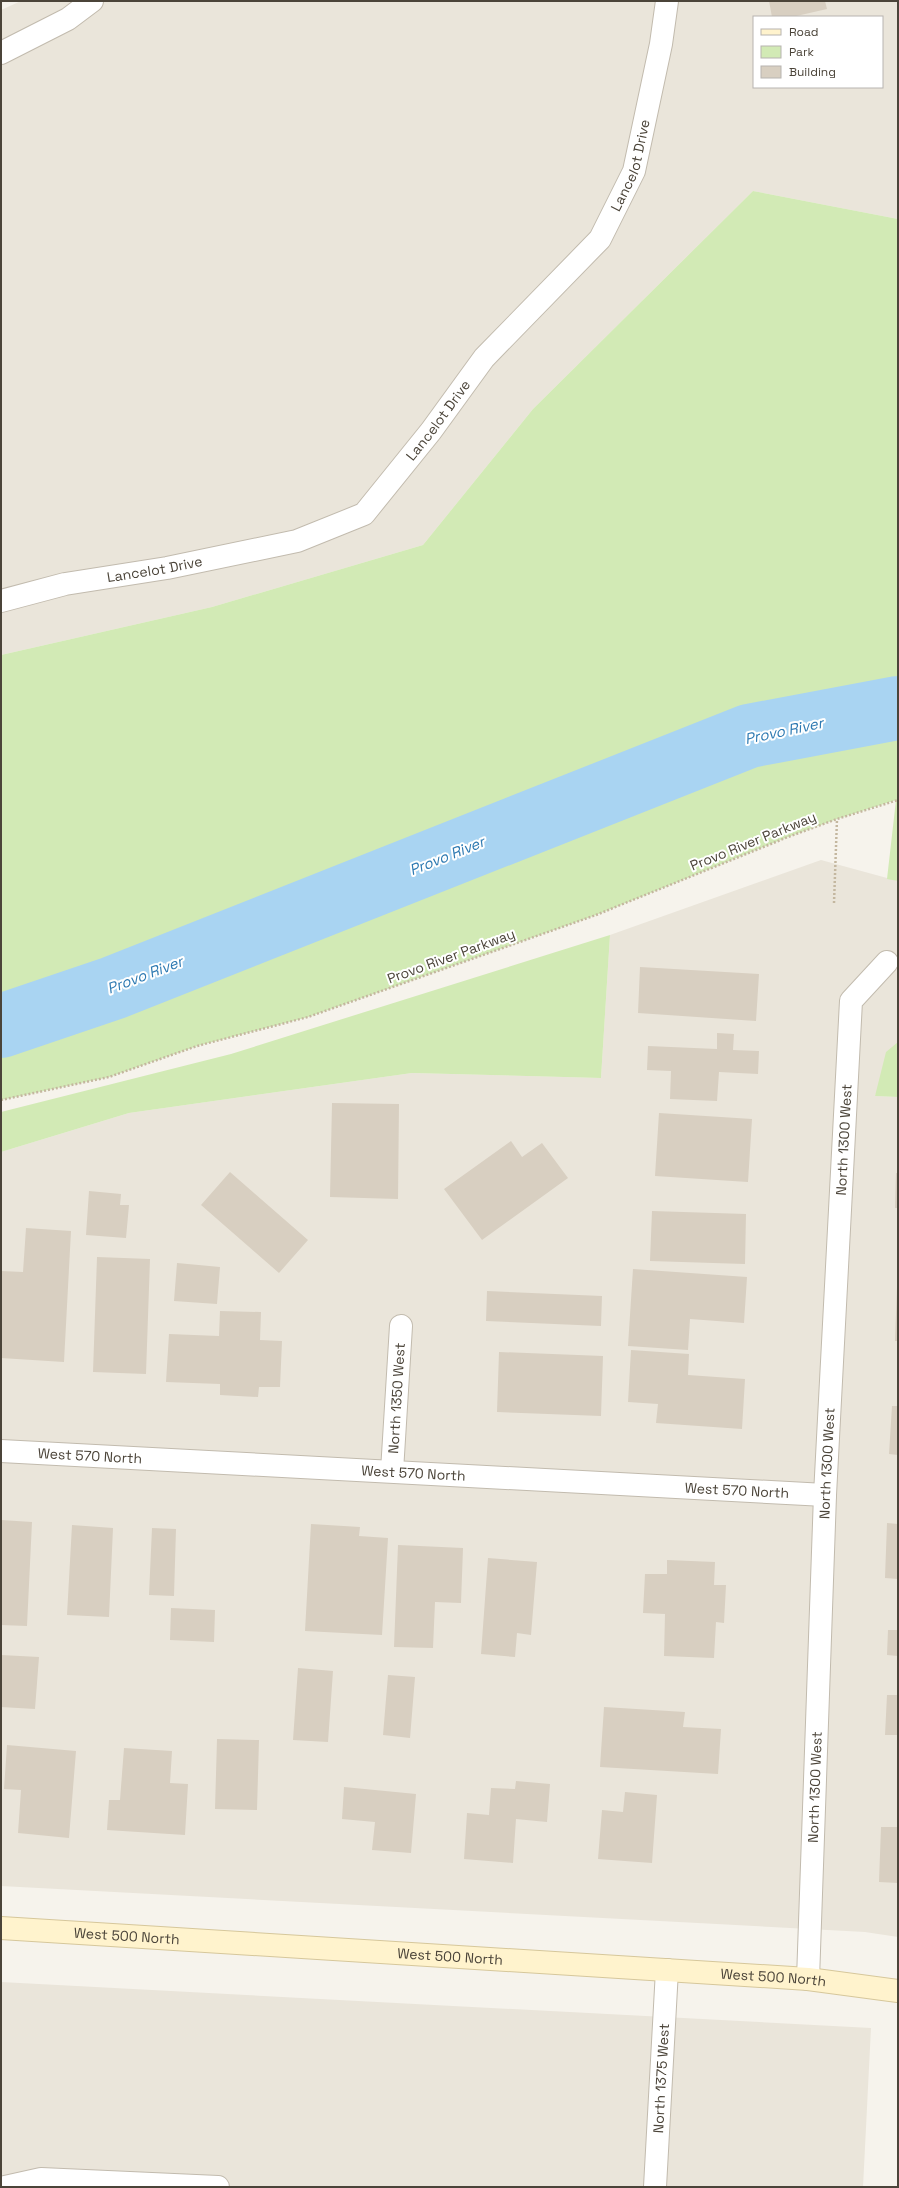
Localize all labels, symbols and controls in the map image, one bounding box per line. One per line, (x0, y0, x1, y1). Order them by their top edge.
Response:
legend (753, 16, 883, 88)
text: Road (789, 24, 818, 40)
text: Park (789, 44, 814, 60)
text: Building (789, 64, 836, 80)
street label: Lancelot Drive (606, 118, 654, 214)
street label: Lancelot Drive (402, 376, 474, 464)
street label: Lancelot Drive (106, 552, 204, 586)
water label: Provo River (743, 713, 826, 748)
street label: Provo River Parkway (687, 807, 819, 875)
water label: Provo River (406, 831, 489, 879)
street label: Provo River Parkway (385, 925, 517, 987)
water label: Provo River (104, 951, 187, 998)
street label: North 1300 West (832, 1084, 856, 1196)
street label: North 1350 West (384, 1342, 409, 1454)
street label: North 1300 West (815, 1407, 839, 1519)
street label: West 570 North (37, 1444, 143, 1468)
street label: West 570 North (361, 1461, 466, 1485)
street label: West 570 North (684, 1479, 790, 1502)
street label: North 1300 West (804, 1731, 826, 1843)
street label: West 500 North (73, 1924, 180, 1948)
street label: West 500 North (397, 1944, 504, 1969)
street label: West 500 North (720, 1964, 827, 1990)
street label: North 1375 West (649, 2023, 673, 2134)

